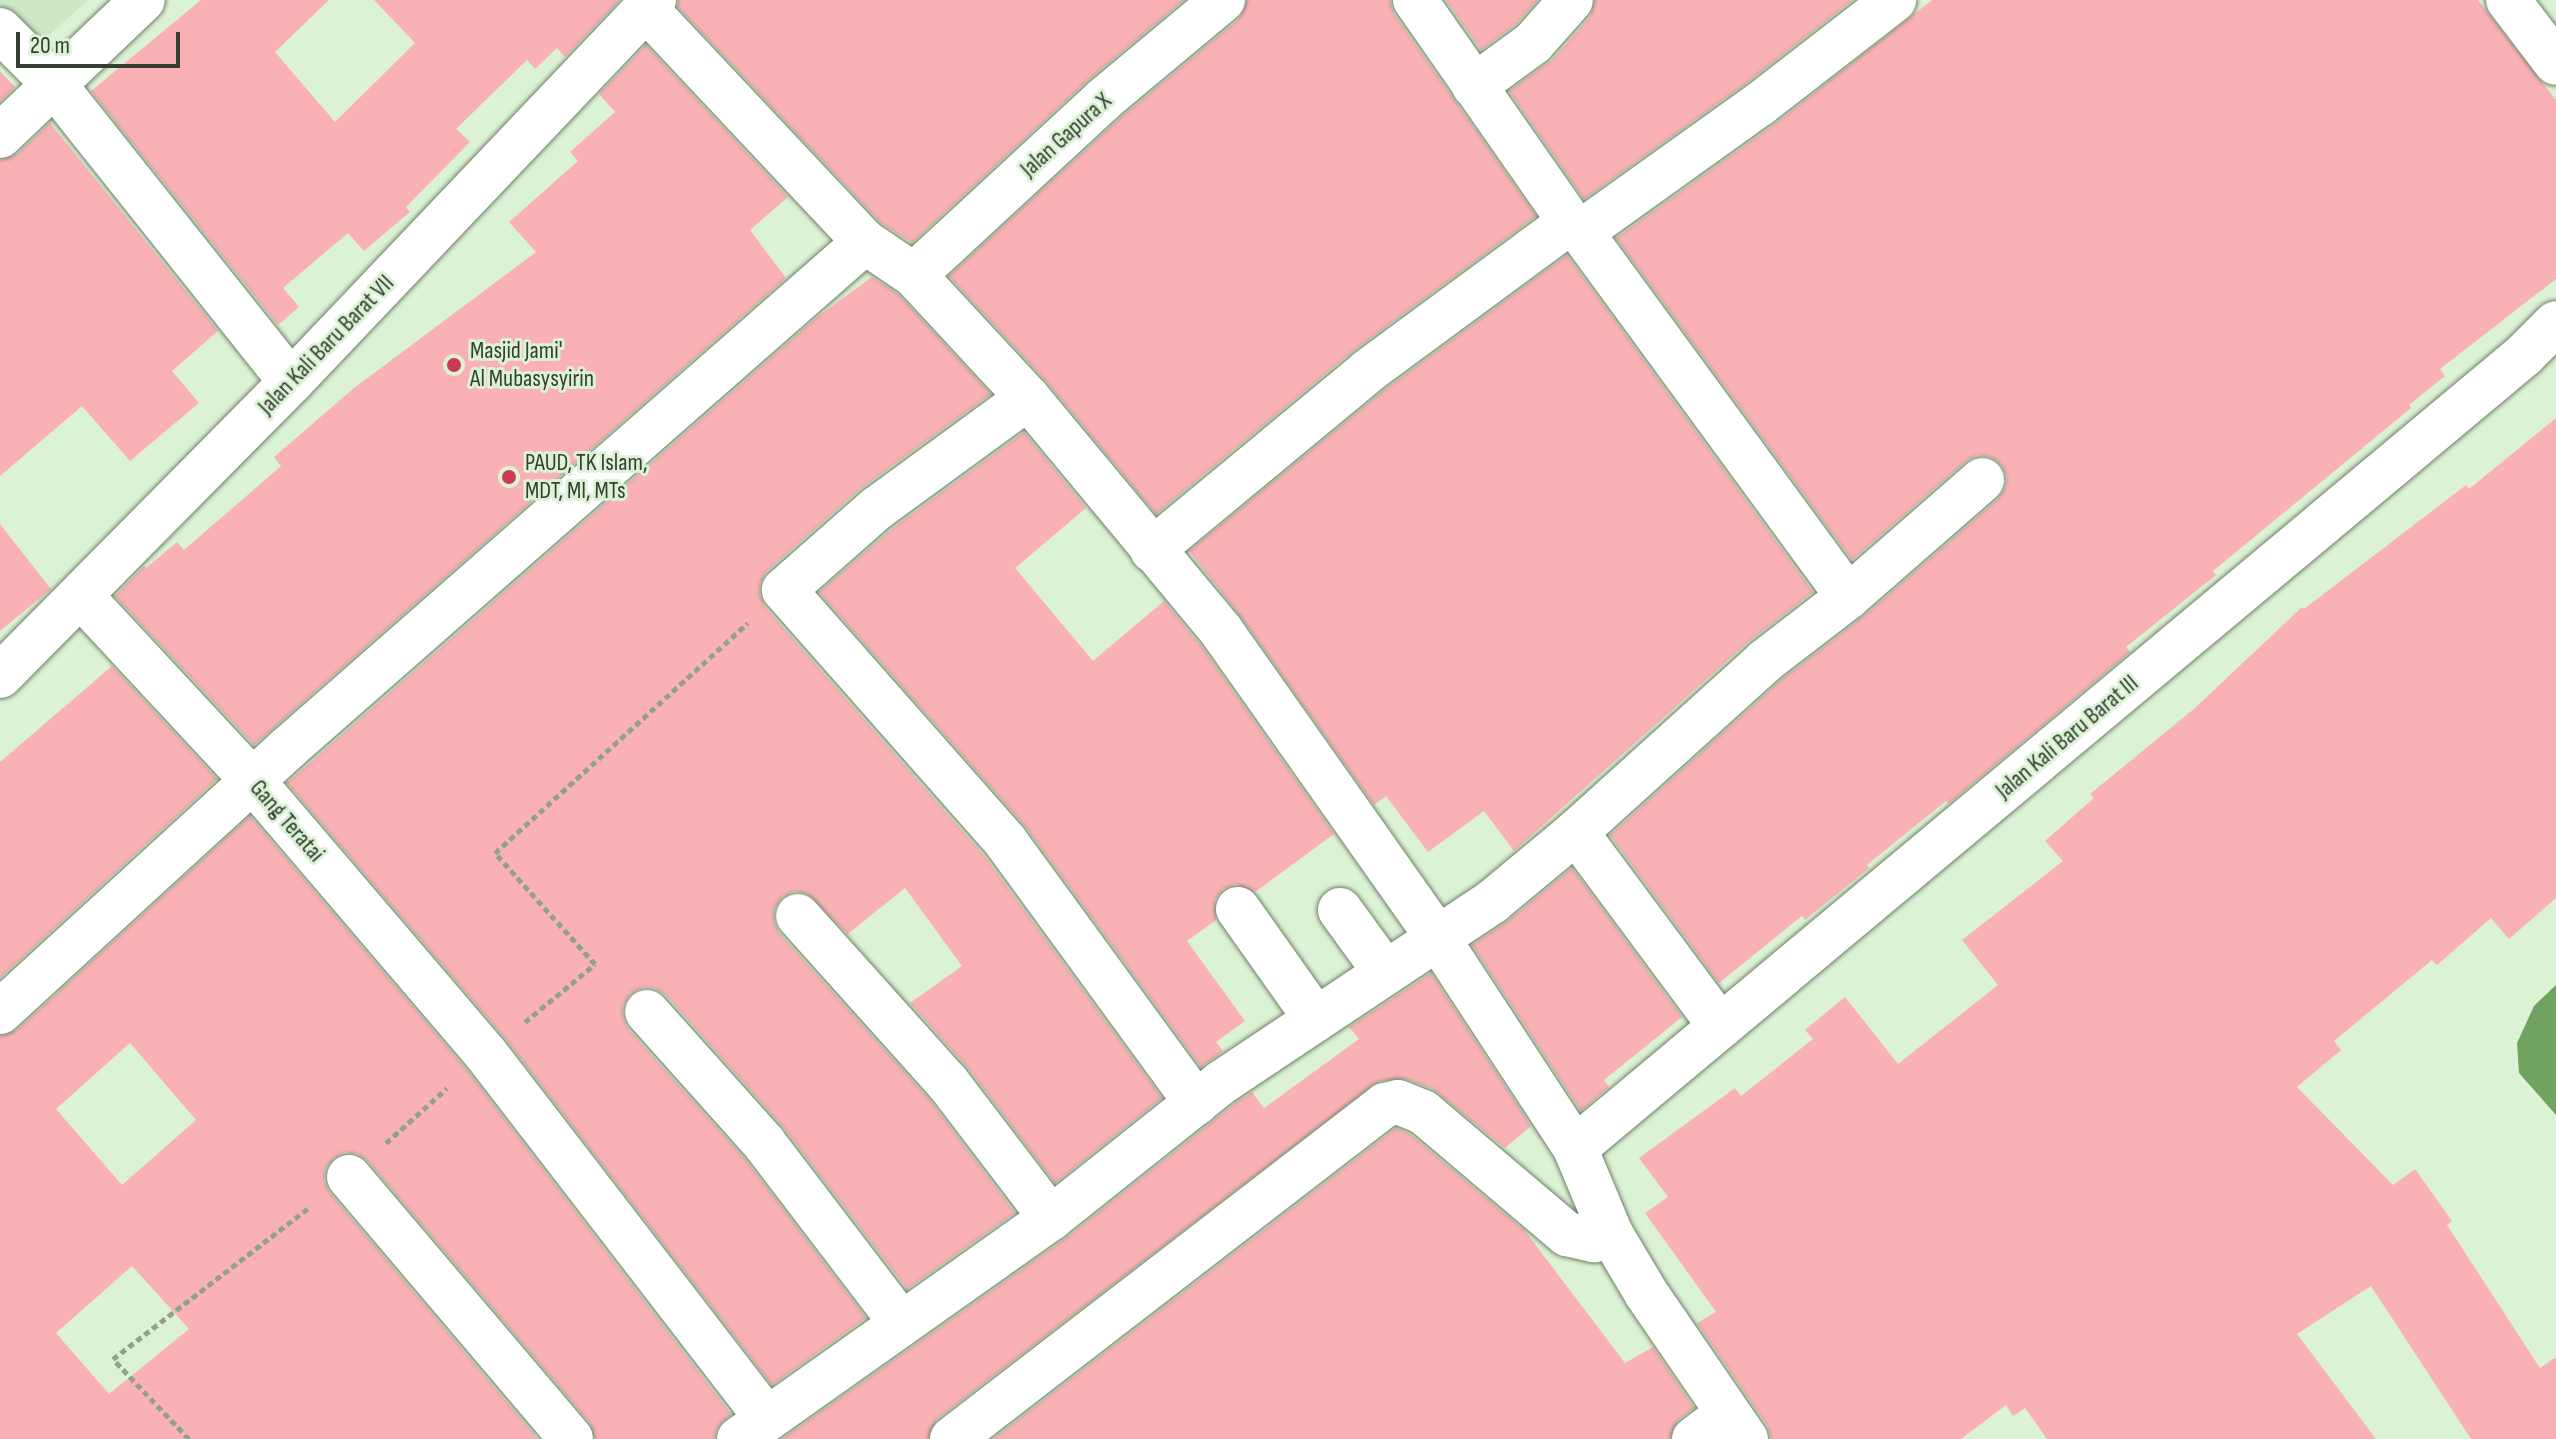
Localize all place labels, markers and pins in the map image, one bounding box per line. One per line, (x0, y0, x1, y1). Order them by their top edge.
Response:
place label: Masjid Jami' Al Mubasysyirin (470, 337, 594, 393)
marker: Masjid Jami' Al Mubasysyirin (445, 356, 463, 374)
place label: PAUD, TK Islam, MDT, MI, MTs (525, 449, 648, 505)
marker: PAUD, TK Islam, MDT, MI, MTs (500, 468, 518, 486)

